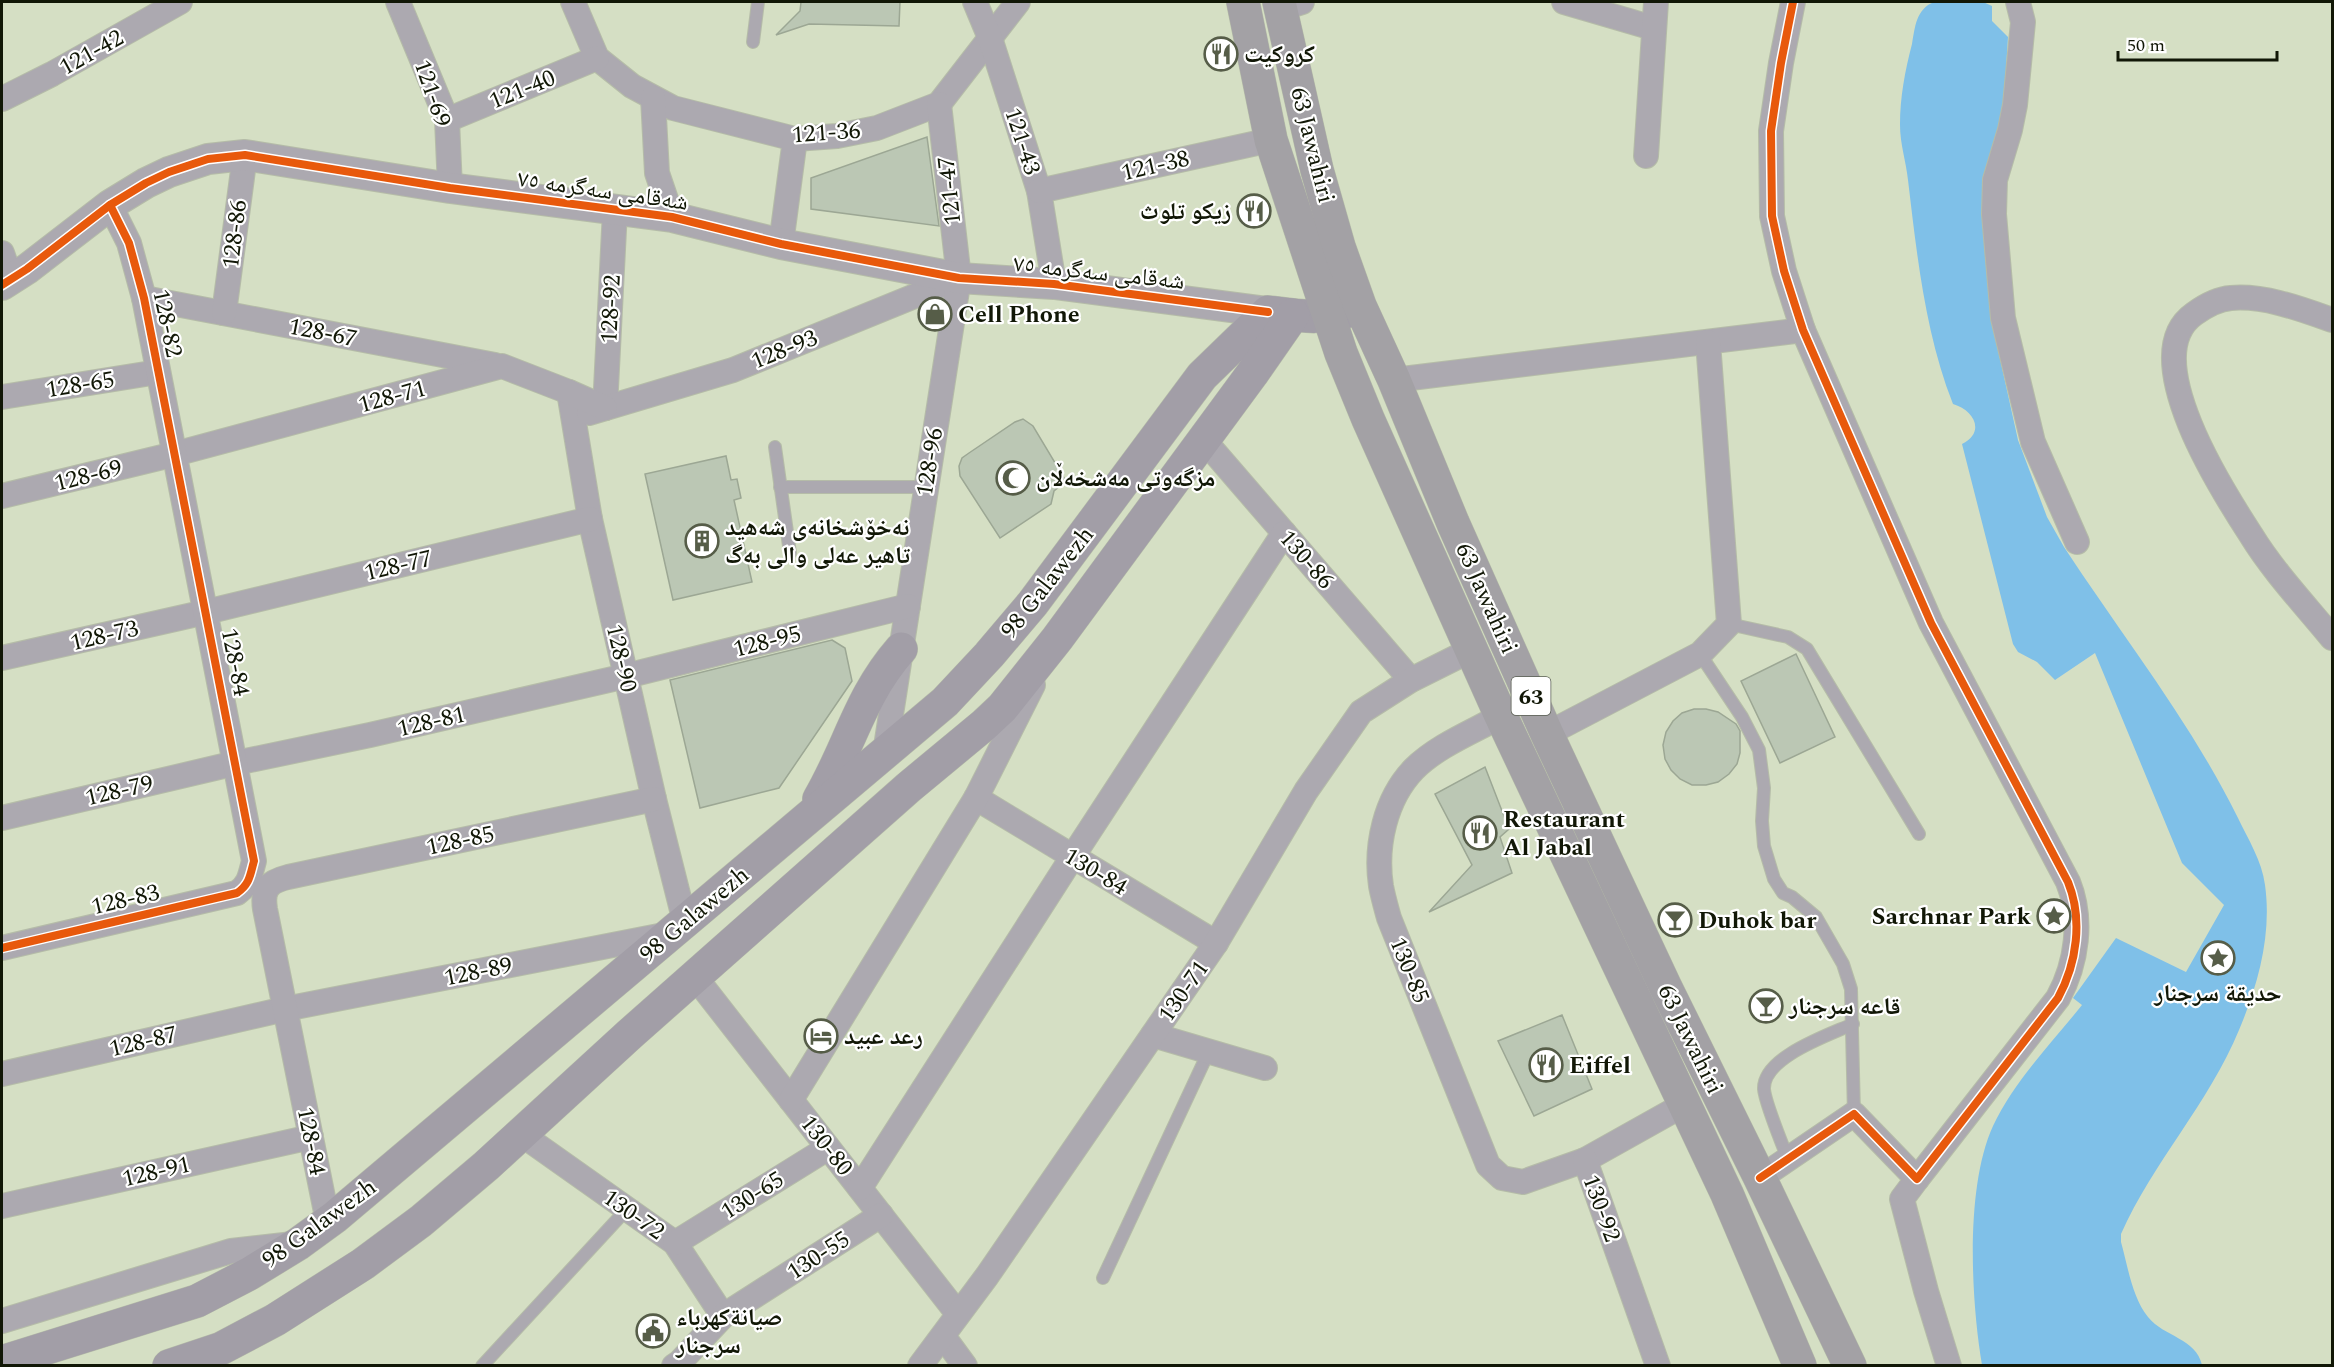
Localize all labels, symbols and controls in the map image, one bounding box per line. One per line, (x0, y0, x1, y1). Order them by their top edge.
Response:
street label: 121-42 (53, 20, 130, 85)
scale bar (2118, 24, 2277, 62)
text: 50 m (2127, 32, 2165, 59)
restaurant icon: كروكيت (1203, 36, 1239, 72)
place label: كروكيت (1244, 37, 1315, 73)
street label: 121-69 (404, 55, 460, 132)
street label: 121-40 (484, 60, 561, 120)
street label: 63 Jawahiri (1280, 83, 1344, 207)
street label: 121-43 (994, 103, 1050, 180)
street label: 121-36 (790, 113, 862, 153)
street label: 121-38 (1118, 141, 1193, 191)
street label: 121-47 (928, 155, 972, 227)
street label: شەقامی سەگرمە ٧٥ (515, 161, 690, 221)
restaurant icon: زيكو تلوث (1236, 193, 1272, 229)
place label: زيكو تلوث (1140, 194, 1231, 230)
street label: 128-86 (213, 198, 257, 271)
street label: شەقامی سەگرمە ٧٥ (1012, 246, 1186, 300)
street label: 128-92 (591, 274, 631, 344)
street label: 128-82 (142, 286, 192, 361)
shop icon: Cell Phone (917, 296, 953, 332)
place label: Cell Phone (958, 297, 1080, 333)
street label: 128-67 (286, 309, 360, 357)
street label: 128-93 (746, 320, 823, 380)
street label: 128-65 (43, 362, 117, 408)
street label: 128-71 (354, 371, 430, 423)
street label: 128-96 (907, 425, 953, 499)
street label: 128-69 (50, 450, 126, 502)
mosque icon: مزگەوتی مەشخەڵان (995, 460, 1031, 496)
place label: مزگەوتی مەشخەڵان (1036, 461, 1215, 497)
place label: نەخۆشخانەی شەهید تاهیر عەلی والی بەگ (725, 510, 911, 574)
street label: 98 Galawezh (992, 519, 1103, 646)
street label: 130-86 (1270, 522, 1342, 598)
building icon: نەخۆشخانەی شەهید تاهیر عەلی والی بەگ (684, 523, 720, 559)
street label: 63 Jawahiri (1446, 537, 1527, 660)
street label: 128-77 (361, 541, 436, 591)
street label: 128-73 (67, 611, 142, 661)
street label: 128-95 (729, 616, 805, 668)
street label: 128-90 (596, 621, 646, 696)
street label: 128-84 (211, 625, 259, 699)
road number: 63 (1512, 677, 1550, 715)
street label: 128-81 (394, 697, 469, 747)
street label: 128-79 (82, 766, 157, 816)
place label: Restaurant Al Jabal (1503, 802, 1625, 866)
restaurant icon: Restaurant Al Jabal (1462, 815, 1498, 851)
street label: 128-85 (423, 816, 498, 866)
street label: 130-84 (1057, 839, 1134, 905)
street label: 98 Galawezh (632, 858, 757, 972)
street label: 128-83 (88, 875, 163, 925)
place icon: Sarchnar Park (2036, 898, 2072, 934)
place label: Sarchnar Park (1872, 899, 2032, 935)
bar icon: Duhok bar (1657, 902, 1693, 938)
place label: Duhok bar (1698, 903, 1817, 939)
street label: 130-85 (1379, 932, 1439, 1009)
place icon: حديقة سرجنار (2200, 940, 2236, 976)
street label: 128-89 (441, 948, 515, 996)
street label: 130-71 (1149, 953, 1218, 1030)
place label: حديقة سرجنار (2153, 976, 2282, 1012)
street label: 63 Jawahiri (1648, 978, 1732, 1101)
bar icon: قاعه سرجنار (1748, 988, 1784, 1024)
place label: قاعه سرجنار (1788, 989, 1901, 1025)
street label: 128-87 (106, 1017, 181, 1067)
hotel icon: رعد عبيد (803, 1018, 839, 1054)
place label: رعد عبيد (844, 1019, 923, 1055)
restaurant icon: Eiffel (1528, 1047, 1564, 1083)
place label: Eiffel (1569, 1048, 1631, 1084)
street label: 128-84 (287, 1104, 335, 1178)
street label: 130-80 (791, 1107, 862, 1184)
street label: 128-91 (119, 1147, 194, 1197)
street label: 130-65 (714, 1162, 791, 1229)
street label: 98 Galawezh (255, 1170, 384, 1278)
street label: 130-92 (1572, 1170, 1630, 1247)
street label: 130-72 (595, 1180, 672, 1249)
street label: 130-55 (780, 1222, 857, 1290)
place label: صيانةكهرباء سرجنار (675, 1300, 782, 1364)
public building icon: صيانةكهرباء سرجنار (635, 1313, 671, 1349)

